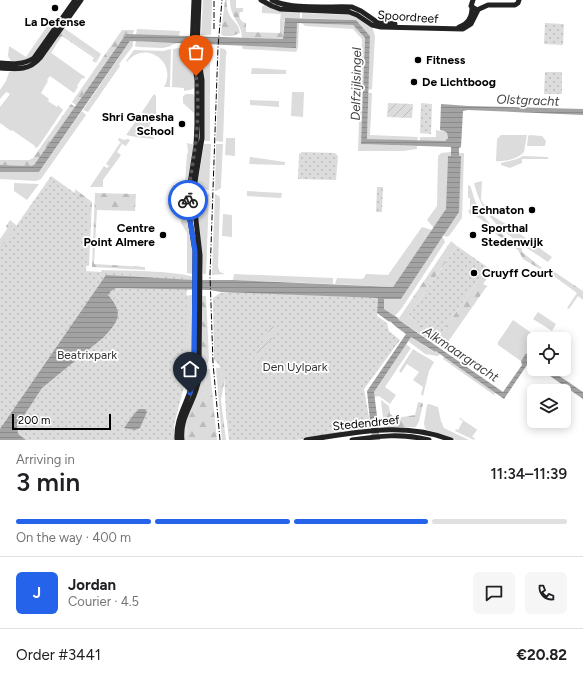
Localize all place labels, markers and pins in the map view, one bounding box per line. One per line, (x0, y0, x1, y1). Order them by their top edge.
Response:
marker: La Defense (50, 3, 60, 13)
place label: La Defense (24, 15, 86, 29)
pin (179, 35, 213, 76)
place label: Fitness (426, 53, 466, 67)
marker: Fitness (413, 55, 423, 65)
place label: De Lichtboog (422, 75, 496, 89)
marker: De Lichtboog (409, 77, 419, 87)
place label: Shri Ganesha School (102, 110, 174, 138)
marker: Shri Ganesha School (177, 119, 187, 129)
place label: Echnaton (472, 203, 524, 217)
marker: Echnaton (527, 205, 537, 215)
place label: Centre Point Almere (83, 221, 155, 249)
place label: Sporthal Stedenwijk (481, 221, 544, 249)
marker: Centre Point Almere (158, 230, 168, 240)
marker: Sporthal Stedenwijk (468, 230, 478, 240)
place label: Cruyff Court (482, 266, 553, 280)
marker: Cruyff Court (469, 268, 479, 278)
pin (173, 352, 207, 393)

